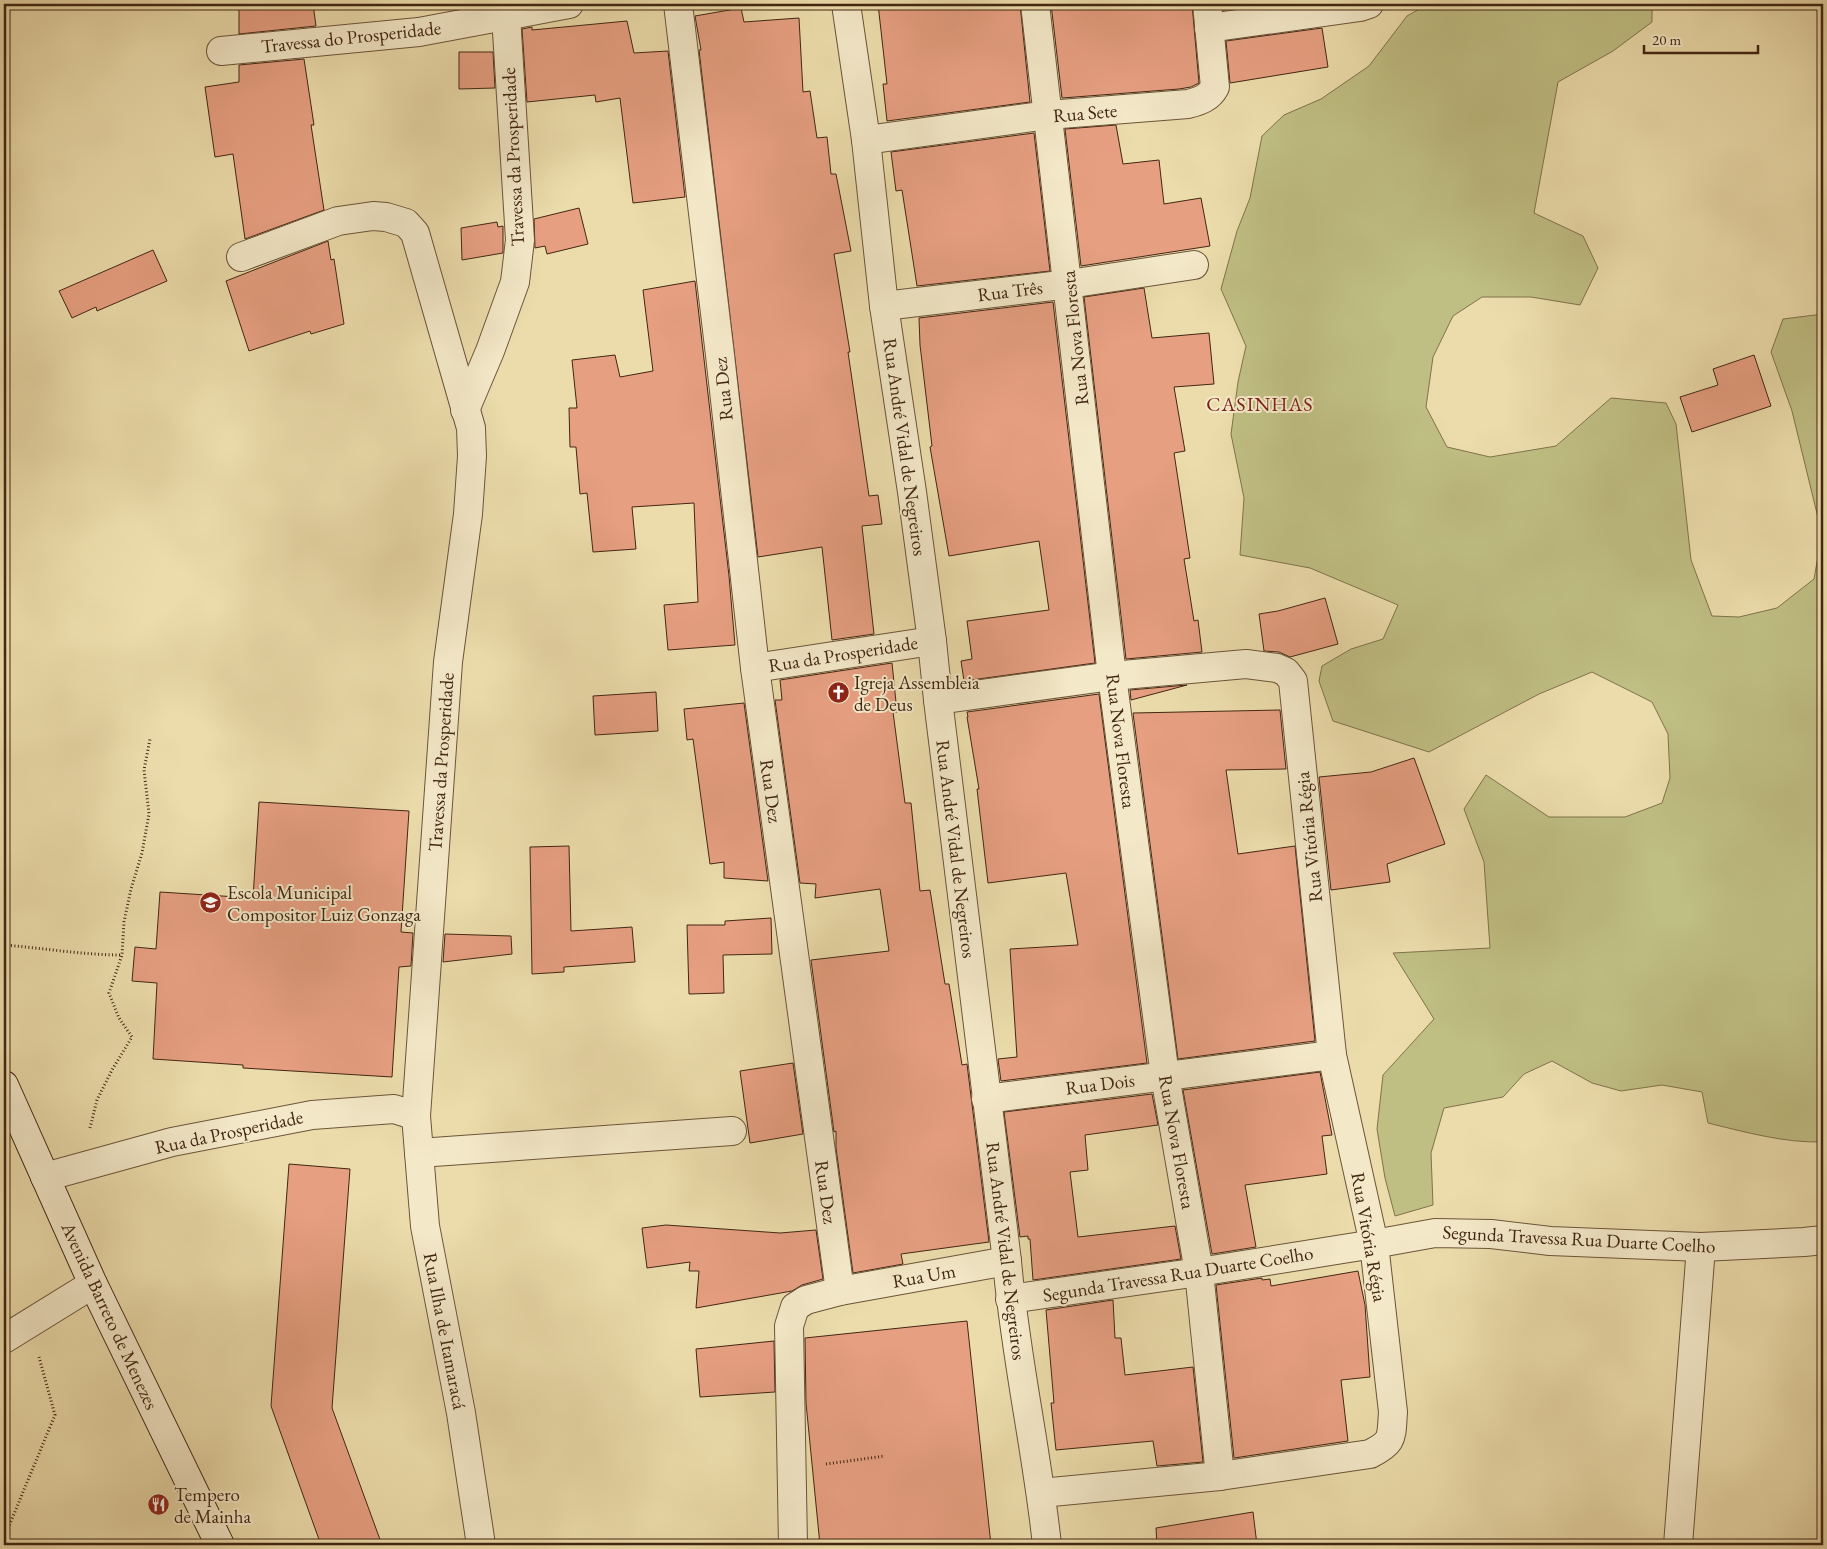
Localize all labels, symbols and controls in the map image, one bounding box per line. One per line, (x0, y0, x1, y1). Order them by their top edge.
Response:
street label: Travessa do Prosperidade (260, 15, 442, 59)
scale bar (1644, 22, 1758, 54)
text: 20 m (1652, 30, 1681, 49)
street label: Travessa da Prosperidade (496, 67, 530, 247)
street label: Rua Sete (1052, 98, 1118, 128)
street label: Rua Nova Floresta (1055, 269, 1095, 407)
street label: Rua Três (976, 275, 1044, 307)
street label: Rua André Vidal de Negreiros (877, 336, 933, 558)
street label: Rua Dez (707, 355, 739, 422)
district label: CASINHAS (1206, 391, 1314, 417)
street label: Rua da Prosperidade (767, 630, 919, 678)
place label: Igreja Assembleia de Deus (854, 670, 980, 717)
street label: Travessa da Prosperidade (422, 672, 460, 852)
street label: Rua Nova Floresta (1100, 672, 1142, 810)
church icon: Igreja Assembleia de Deus (826, 681, 850, 705)
street label: Rua André Vidal de Negreiros (930, 738, 982, 960)
street label: Rua Dez (754, 758, 788, 825)
street label: Rua Vitória Régia (1290, 770, 1328, 904)
place label: Escola Municipal Compositor Luiz Gonzaga (227, 880, 421, 927)
school or university icon: Escola Municipal Compositor Luiz Gonzaga (199, 891, 223, 915)
street label: Rua Dois (1064, 1067, 1136, 1101)
street label: Rua Nova Floresta (1153, 1073, 1201, 1211)
street label: Rua da Prosperidade (153, 1104, 305, 1160)
street label: Rua André Vidal de Negreiros (980, 1140, 1032, 1362)
street label: Rua Dez (809, 1159, 843, 1226)
street label: Rua Vitória Régia (1345, 1170, 1393, 1304)
street label: Avenida Barreto de Menezes (55, 1217, 164, 1414)
street label: Segunda Travessa Rua Duarte Coelho (1442, 1219, 1716, 1259)
street label: Segunda Travessa Rua Duarte Coelho (1041, 1240, 1315, 1308)
street label: Rua Ilha de Itamaracá (418, 1250, 473, 1412)
street label: Rua Um (890, 1258, 958, 1294)
place label: Tempero de Mainha (174, 1482, 252, 1529)
restaurant icon: Tempero de Mainha (146, 1493, 170, 1517)

